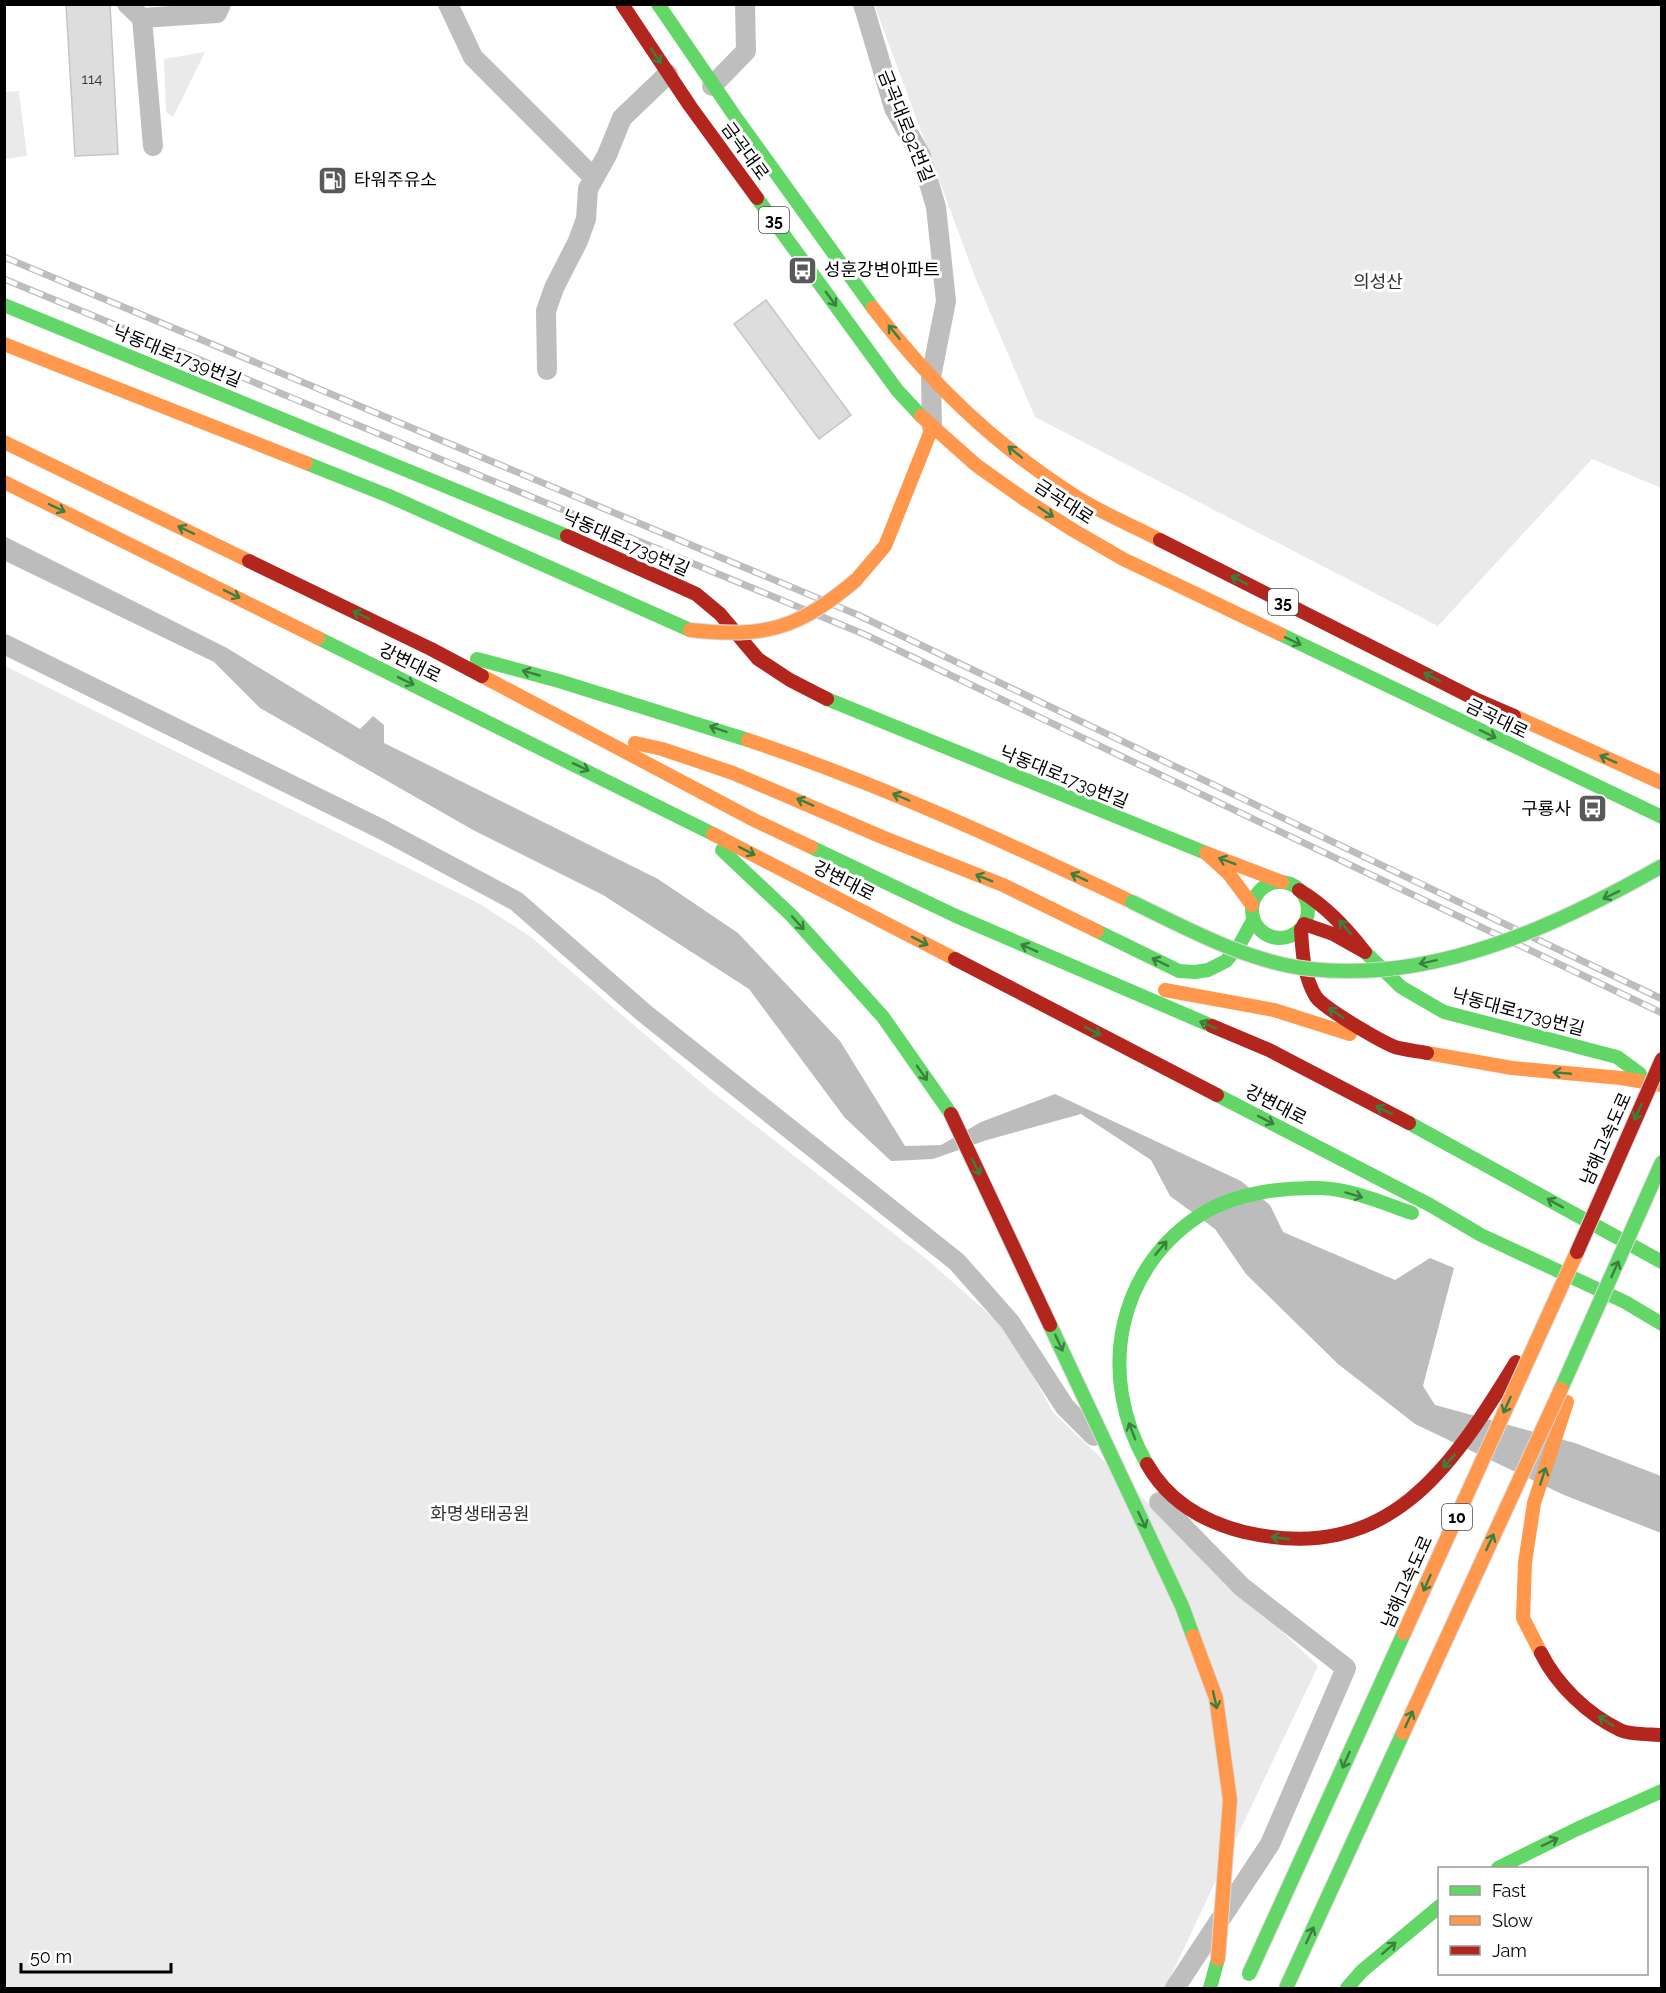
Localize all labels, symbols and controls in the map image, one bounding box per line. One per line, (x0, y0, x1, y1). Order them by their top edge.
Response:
one-way arrow (649, 47, 662, 64)
street label: 금곡대로92번길 (874, 67, 939, 185)
house number: 114 (81, 70, 103, 88)
street label: 금곡대로 (717, 118, 773, 184)
fuel station icon: 타워주유소 (317, 164, 349, 196)
place label: 타워주유소 (354, 169, 437, 190)
road number: 35 (759, 207, 789, 233)
bus stop icon: 성훈강변아파트 (787, 254, 819, 286)
place label: 성훈강변아파트 (824, 259, 940, 280)
park label: 의성산 (1353, 271, 1403, 292)
one-way arrow (825, 290, 837, 306)
street label: 낙동대로1739번길 (110, 320, 245, 391)
one-way arrow (887, 324, 900, 340)
one-way arrow (1007, 446, 1023, 459)
street label: 금곡대로 (1031, 475, 1098, 528)
one-way arrow (48, 502, 66, 514)
street label: 낙동대로1739번길 (559, 505, 693, 580)
one-way arrow (1037, 507, 1054, 519)
one-way arrow (177, 524, 195, 536)
one-way arrow (1230, 573, 1248, 585)
one-way arrow (222, 589, 240, 601)
road number: 35 (1268, 589, 1298, 615)
one-way arrow (353, 609, 371, 621)
one-way arrow (1284, 636, 1302, 648)
street label: 강변대로 (376, 639, 445, 687)
one-way arrow (522, 667, 541, 678)
one-way arrow (1423, 671, 1441, 682)
one-way arrow (397, 676, 415, 687)
street label: 금곡대로 (1463, 695, 1532, 743)
one-way arrow (709, 723, 728, 734)
one-way arrow (1479, 729, 1497, 741)
street label: 낙동대로1739번길 (997, 741, 1132, 812)
one-way arrow (1600, 753, 1618, 764)
one-way arrow (572, 762, 590, 774)
one-way arrow (892, 790, 910, 801)
bus stop icon: 구룡사 (1576, 793, 1608, 825)
one-way arrow (796, 796, 814, 808)
place label: 구룡사 (1521, 798, 1571, 819)
one-way arrow (738, 845, 755, 857)
one-way arrow (1219, 855, 1237, 866)
street label: 강변대로 (810, 856, 879, 905)
one-way arrow (1070, 870, 1088, 882)
one-way arrow (976, 872, 994, 883)
one-way arrow (1602, 890, 1620, 902)
one-way arrow (791, 915, 805, 930)
one-way arrow (1338, 920, 1352, 935)
one-way arrow (911, 935, 928, 947)
one-way arrow (1020, 942, 1038, 953)
one-way arrow (1152, 956, 1170, 967)
one-way arrow (1419, 957, 1439, 968)
street label: 낙동대로1739번길 (1449, 984, 1587, 1039)
one-way arrow (1329, 1007, 1345, 1019)
one-way arrow (1200, 1019, 1218, 1030)
one-way arrow (1084, 1025, 1102, 1037)
one-way arrow (916, 1064, 928, 1080)
one-way arrow (1552, 1067, 1572, 1078)
street label: 강변대로 (1242, 1080, 1311, 1129)
street label: 남해고속도로 (1576, 1089, 1635, 1188)
one-way arrow (1632, 1103, 1643, 1121)
one-way arrow (1375, 1104, 1393, 1115)
one-way arrow (1257, 1115, 1275, 1127)
one-way arrow (971, 1157, 982, 1175)
one-way arrow (1344, 1190, 1363, 1201)
one-way arrow (1547, 1197, 1564, 1209)
one-way arrow (1154, 1241, 1168, 1256)
one-way arrow (1609, 1261, 1621, 1279)
one-way arrow (1053, 1334, 1065, 1352)
one-way arrow (1501, 1396, 1513, 1414)
one-way arrow (1125, 1422, 1136, 1441)
one-way arrow (1442, 1453, 1456, 1468)
one-way arrow (1538, 1467, 1549, 1486)
park label: 화명생태공원 (430, 1503, 530, 1524)
road number: 10 (1442, 1504, 1472, 1530)
one-way arrow (1136, 1511, 1148, 1529)
one-way arrow (1271, 1532, 1290, 1543)
street label: 남해고속도로 (1377, 1532, 1436, 1631)
one-way arrow (1485, 1534, 1497, 1552)
one-way arrow (1420, 1573, 1432, 1591)
one-way arrow (1210, 1690, 1222, 1709)
one-way arrow (1403, 1711, 1415, 1729)
one-way arrow (1598, 1715, 1615, 1727)
one-way arrow (1340, 1751, 1351, 1769)
one-way arrow (1541, 1836, 1559, 1848)
legend (1438, 1867, 1648, 1975)
text: Fast (1492, 1880, 1526, 1901)
text: Slow (1492, 1910, 1533, 1931)
one-way arrow (1305, 1926, 1316, 1944)
scale bar (21, 1936, 171, 1974)
text: Jam (1492, 1940, 1527, 1961)
one-way arrow (1381, 1941, 1396, 1955)
text: 50 m (30, 1946, 72, 1967)

